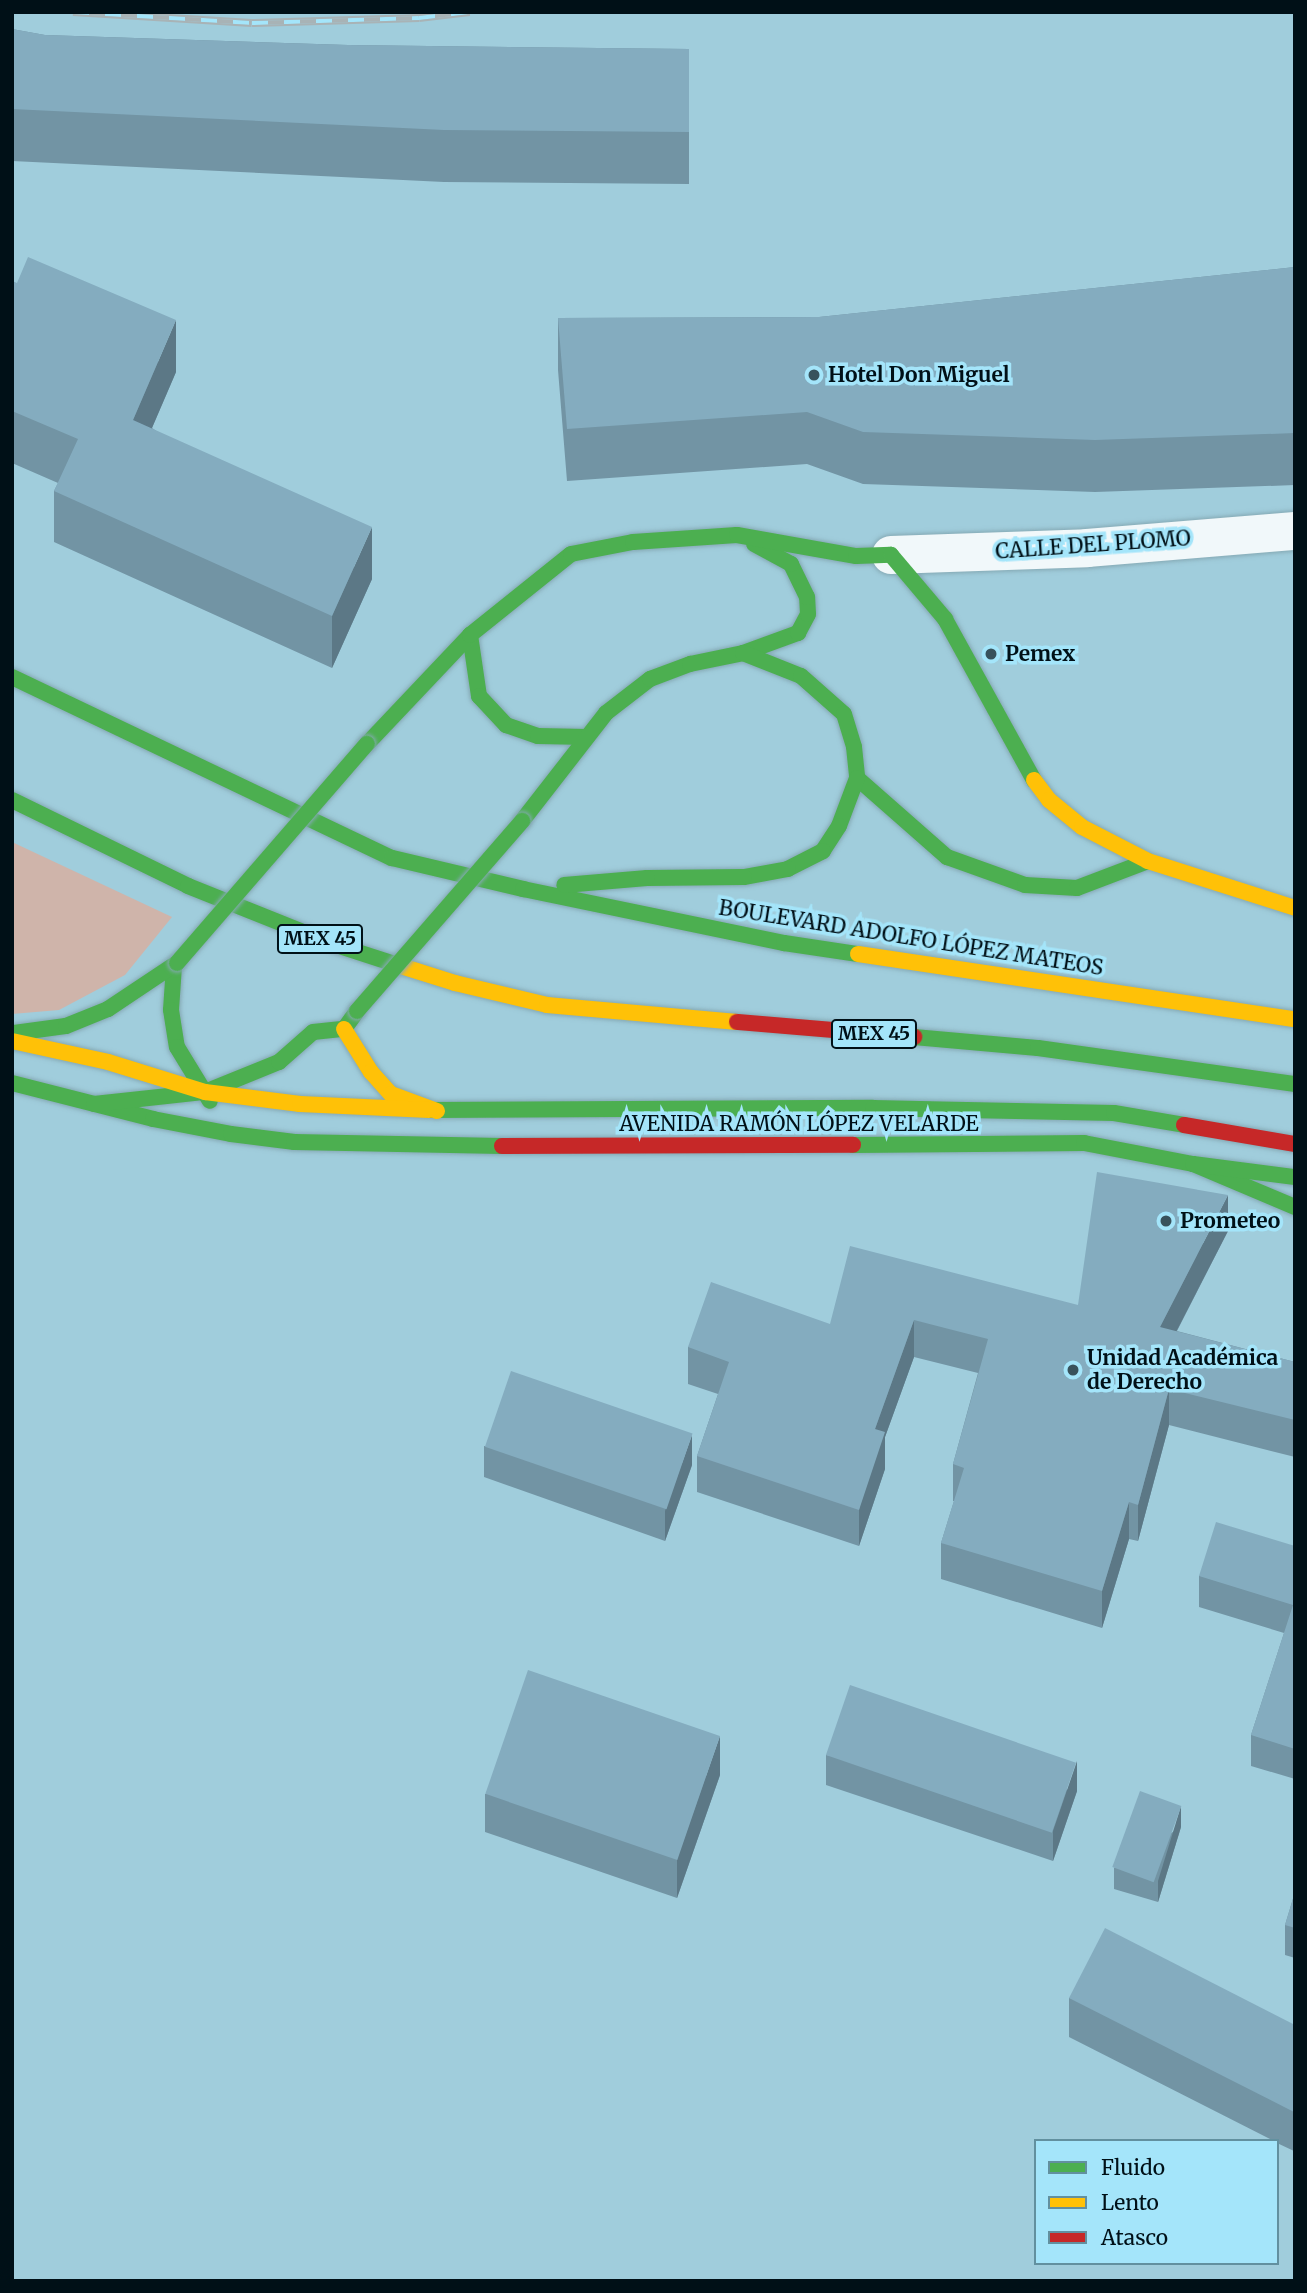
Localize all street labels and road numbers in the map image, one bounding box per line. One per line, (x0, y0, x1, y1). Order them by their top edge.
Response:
street label: CALLE DEL PLOMO (994, 526, 1192, 564)
street label: BOULEVARD ADOLFO LÓPEZ MATEOS (717, 895, 1105, 981)
road number: MEX 45 (276, 923, 364, 954)
road number: MEX 45 (830, 1018, 918, 1050)
street label: AVENIDA RAMÓN LÓPEZ VELARDE (619, 1111, 979, 1137)

